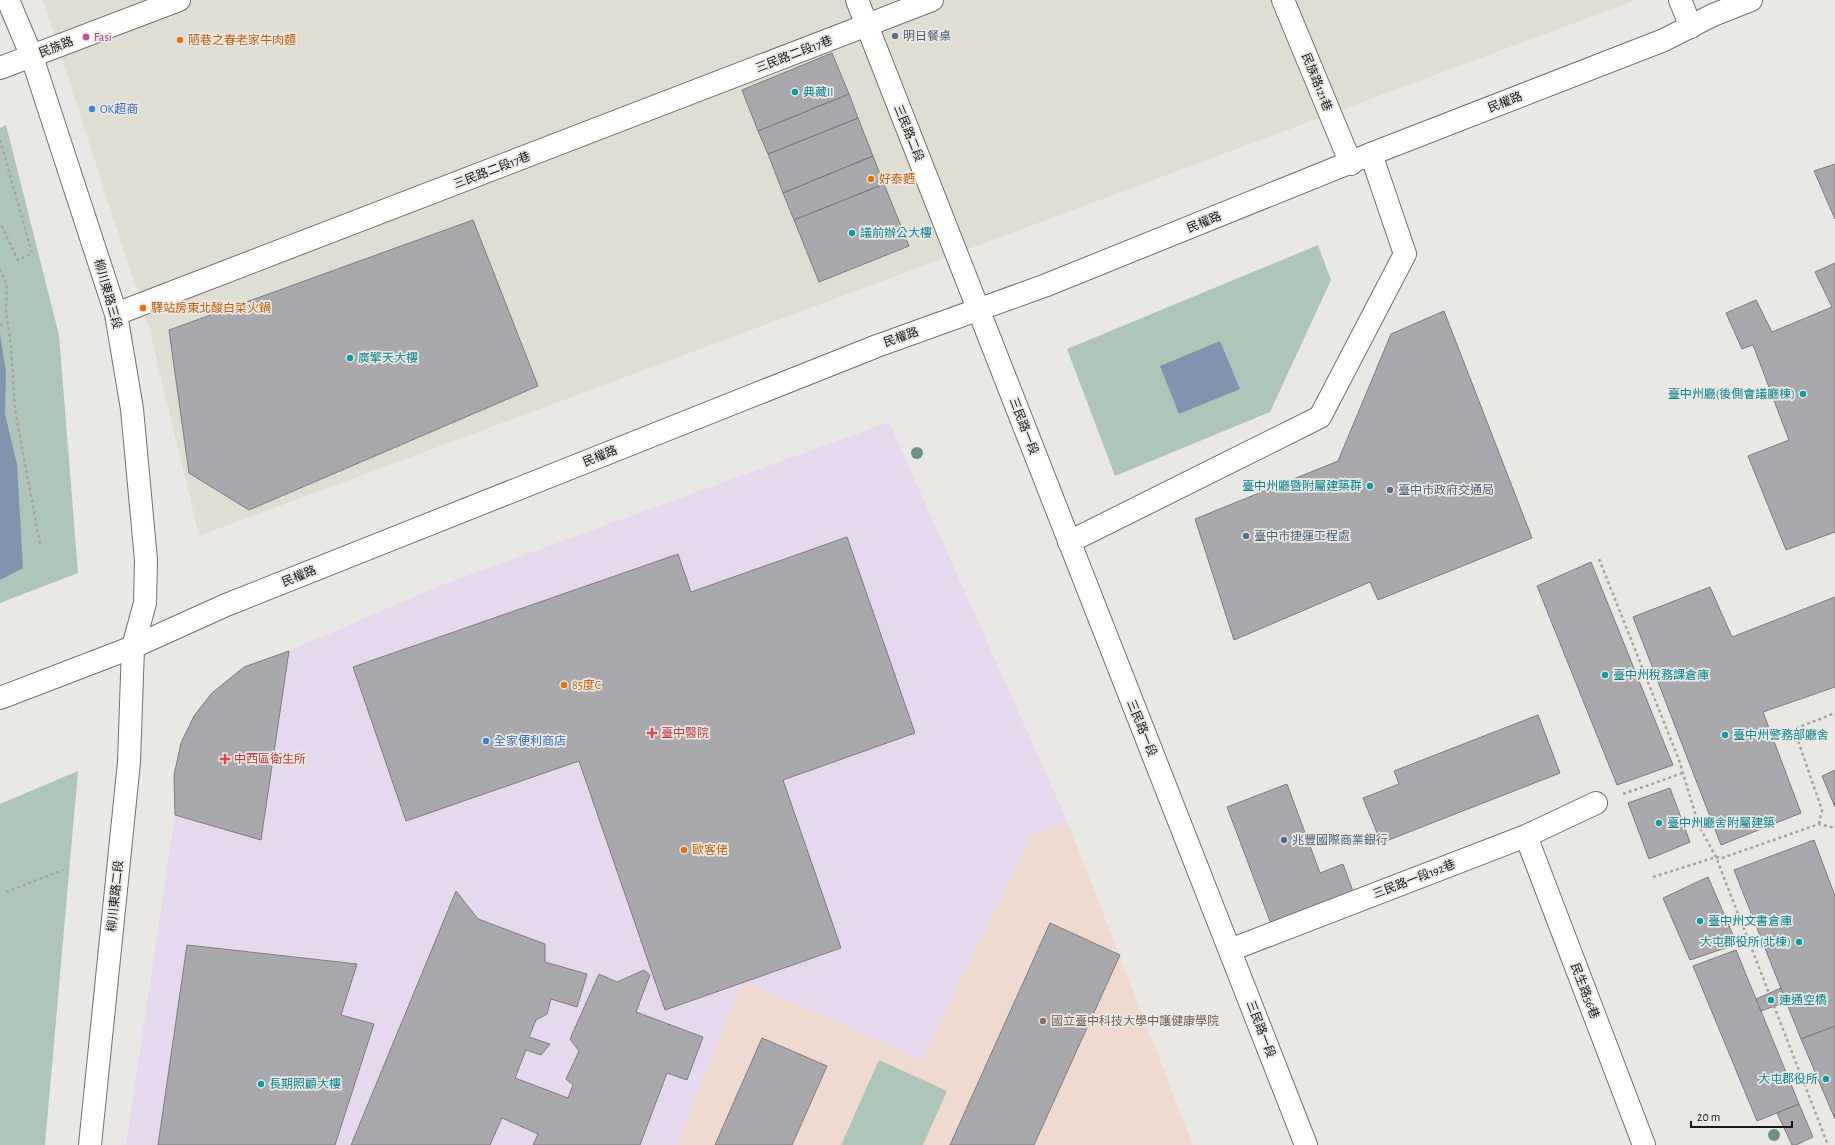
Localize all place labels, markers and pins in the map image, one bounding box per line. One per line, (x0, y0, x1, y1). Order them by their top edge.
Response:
place label: 明日餐桌 (903, 29, 951, 42)
place label: Fasi (94, 31, 112, 43)
marker: 明日餐桌 (890, 31, 900, 41)
marker: Fasi (81, 32, 91, 42)
place label: 陋巷之春老家牛肉麵 (188, 33, 296, 46)
marker: 陋巷之春老家牛肉麵 (175, 35, 185, 45)
place label: 典藏II (803, 86, 833, 98)
marker: 典藏II (790, 87, 800, 97)
place label: OK超商 (100, 102, 138, 115)
marker: OK超商 (87, 104, 97, 114)
place label: 好泰麪 (879, 172, 915, 185)
marker: 好泰麪 (866, 174, 876, 184)
place label: 議前辦公大樓 (860, 226, 932, 239)
marker: 議前辦公大樓 (847, 228, 857, 238)
place label: 驛站房東北酸白菜火鍋 (151, 301, 271, 314)
marker: 驛站房東北酸白菜火鍋 (138, 303, 148, 313)
place label: 廣擎天大樓 (358, 351, 418, 364)
marker: 廣擎天大樓 (345, 353, 355, 363)
place label: 臺中州廳(後側會議廳棟) (1668, 387, 1795, 400)
marker: 臺中州廳(後側會議廳棟) (1798, 389, 1808, 399)
place label: 臺中州廳暨附屬建築群 (1242, 479, 1362, 492)
marker: 臺中州廳暨附屬建築群 (1365, 481, 1375, 491)
place label: 臺中市政府交通局 (1398, 483, 1494, 496)
marker: 臺中市政府交通局 (1385, 485, 1395, 495)
place label: 臺中市捷運工程處 (1254, 529, 1350, 542)
marker: 臺中市捷運工程處 (1241, 531, 1251, 541)
place label: 臺中州稅務課倉庫 (1613, 668, 1709, 681)
marker: 臺中州稅務課倉庫 (1600, 670, 1610, 680)
place label: 85度C (572, 678, 601, 691)
marker: 85度C (559, 680, 569, 690)
place label: 臺中醫院 (661, 726, 709, 739)
marker: 臺中醫院 (646, 727, 658, 739)
place label: 臺中州警務部廳舍 (1733, 728, 1829, 741)
marker: 臺中州警務部廳舍 (1720, 730, 1730, 740)
place label: 全家便利商店 (494, 734, 566, 747)
marker: 全家便利商店 (481, 736, 491, 746)
place label: 中西區衛生所 (234, 752, 306, 765)
marker: 中西區衛生所 (219, 753, 231, 765)
place label: 臺中州廳舍附屬建築 (1667, 816, 1775, 829)
marker: 臺中州廳舍附屬建築 (1654, 818, 1664, 828)
place label: 兆豐國際商業銀行 (1292, 833, 1388, 846)
marker: 兆豐國際商業銀行 (1279, 835, 1289, 845)
place label: 歐客佬 (692, 843, 728, 856)
marker: 歐客佬 (679, 845, 689, 855)
place label: 臺中州文書倉庫 (1708, 914, 1792, 927)
marker: 臺中州文書倉庫 (1695, 916, 1705, 926)
place label: 大屯郡役所(北棟) (1700, 935, 1791, 948)
marker: 大屯郡役所(北棟) (1794, 937, 1804, 947)
place label: 連通空橋 (1779, 993, 1827, 1006)
marker: 連通空橋 (1766, 995, 1776, 1005)
place label: 國立臺中科技大學中護健康學院 (1051, 1014, 1219, 1027)
marker: 國立臺中科技大學中護健康學院 (1038, 1016, 1048, 1026)
place label: 大屯郡役所 (1758, 1072, 1818, 1085)
marker: 大屯郡役所 (1821, 1074, 1831, 1084)
place label: 長期照顧大樓 (269, 1077, 341, 1090)
marker: 長期照顧大樓 (256, 1079, 266, 1089)

